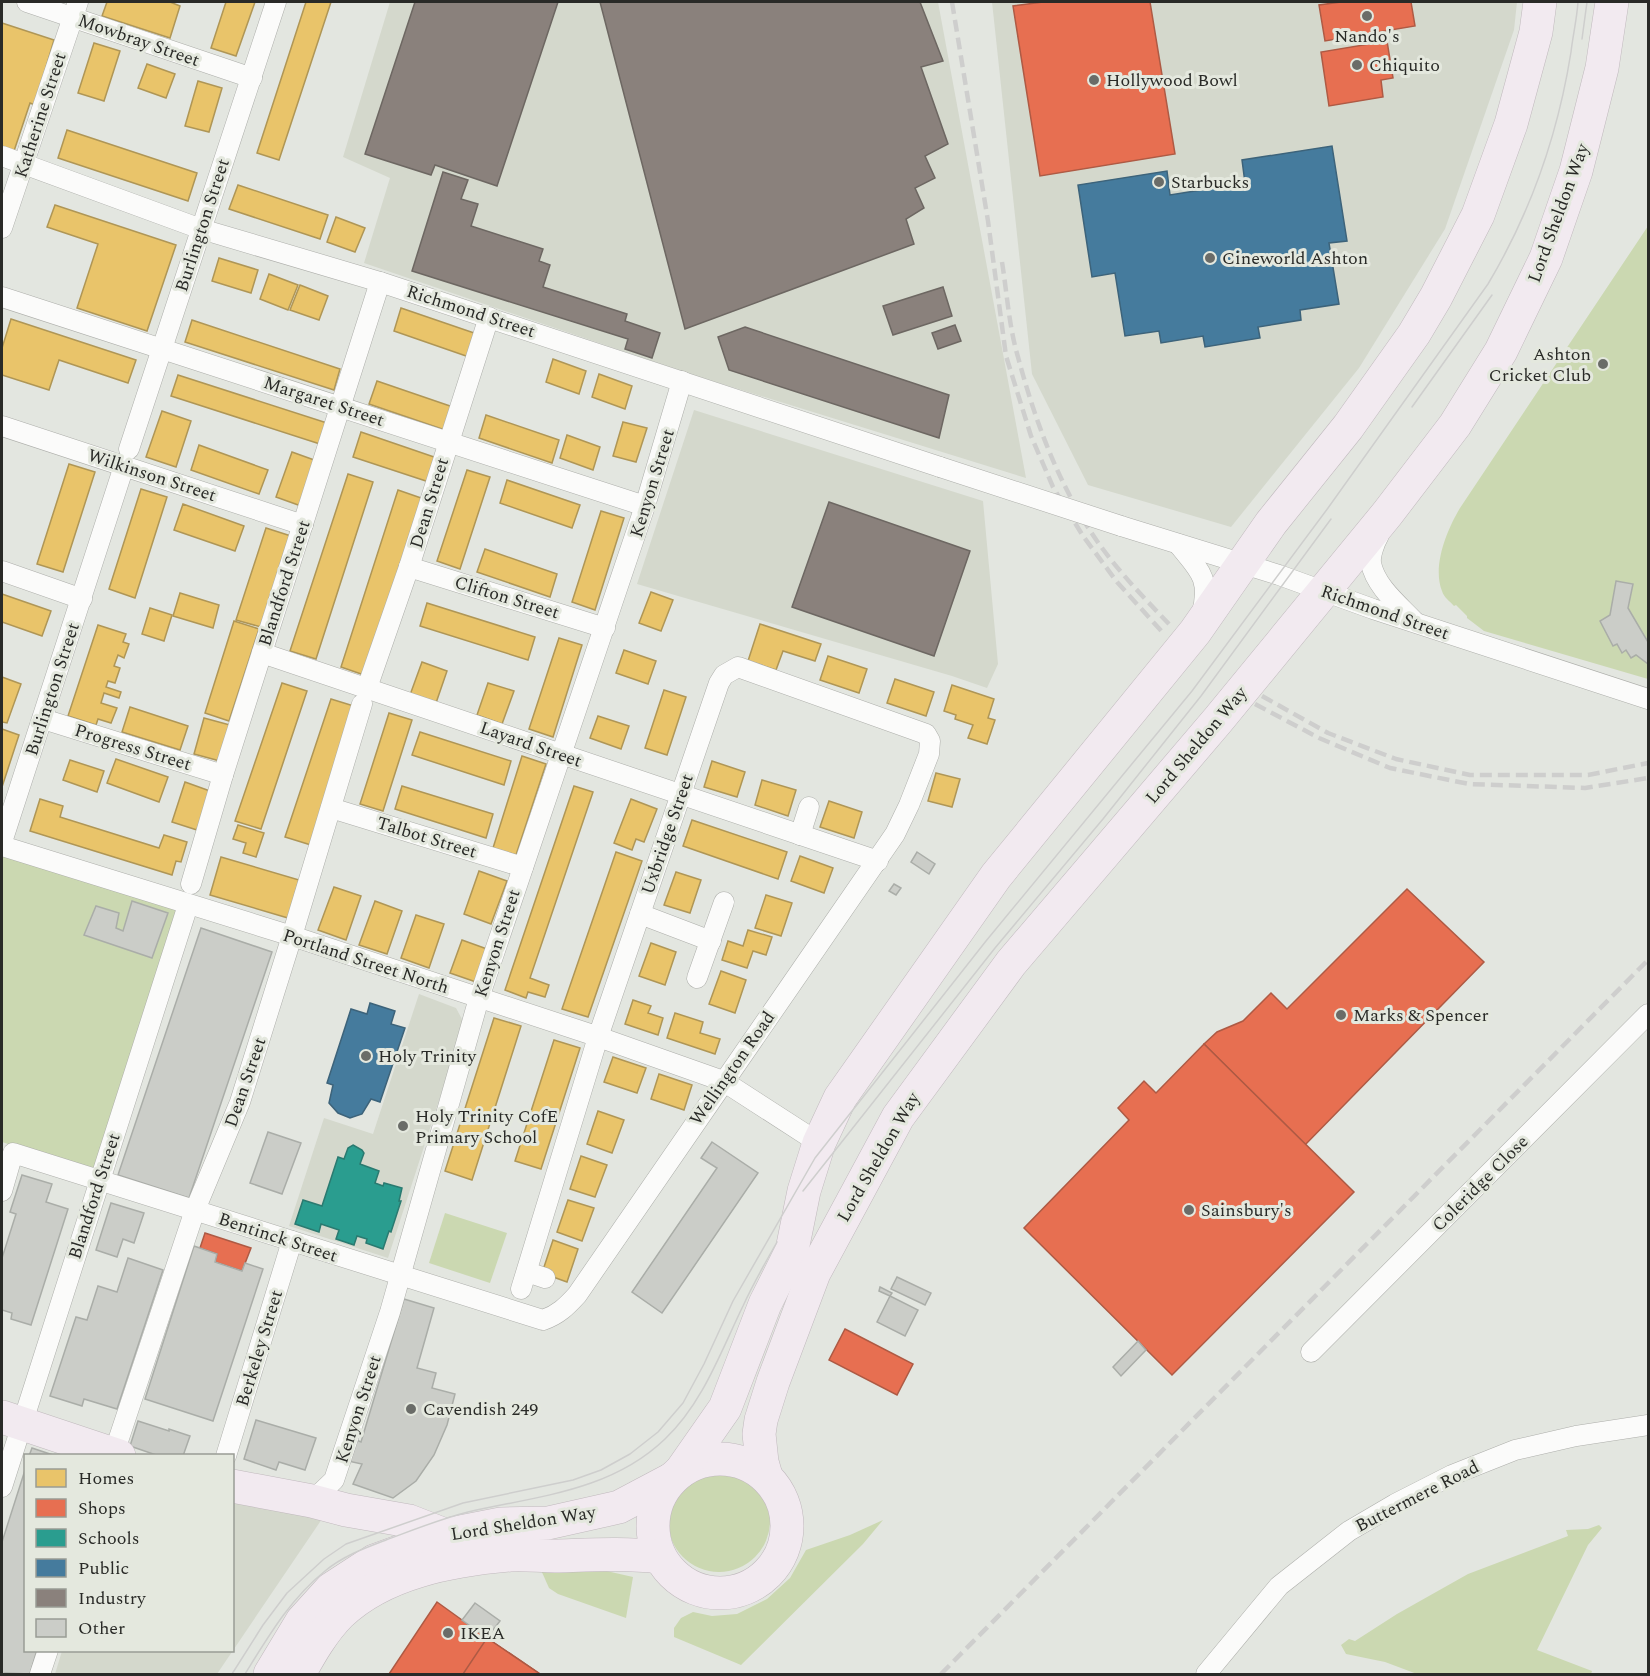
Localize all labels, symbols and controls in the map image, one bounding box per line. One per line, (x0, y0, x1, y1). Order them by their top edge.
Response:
street label: Mowbray Street (74, 7, 203, 74)
marker: Nando's (1360, 9, 1374, 23)
place label: Nando's (1334, 23, 1400, 50)
street label: Katherine Street (7, 49, 74, 181)
place label: Chiquito (1369, 52, 1440, 79)
marker: Chiquito (1350, 58, 1364, 72)
place label: Hollywood Bowl (1106, 67, 1238, 94)
marker: Hollywood Bowl (1087, 73, 1101, 87)
street label: Lord Sheldon Way (1521, 139, 1597, 287)
street label: Burlington Street (168, 155, 237, 295)
place label: Starbucks (1171, 169, 1249, 196)
marker: Starbucks (1152, 175, 1166, 189)
place label: Cineworld Ashton (1222, 245, 1368, 272)
marker: Cineworld Ashton (1203, 251, 1217, 265)
street label: Richmond Street (403, 278, 539, 345)
place label: Ashton Cricket Club (1489, 341, 1591, 389)
marker: Ashton Cricket Club (1596, 357, 1610, 371)
street label: Margaret Street (260, 369, 388, 434)
street label: Kenyon Street (623, 426, 682, 541)
street label: Wilkinson Street (84, 442, 220, 509)
street label: Dean Street (403, 454, 456, 552)
street label: Blandford Street (251, 517, 318, 650)
street label: Clifton Street (451, 569, 563, 626)
street label: Richmond Street (1317, 578, 1453, 647)
street label: Burlington Street (18, 619, 87, 759)
street label: Lord Sheldon Way (1139, 680, 1255, 810)
street label: Layard Street (476, 714, 586, 775)
street label: Progress Street (71, 717, 195, 778)
street label: Uxbridge Street (634, 770, 701, 898)
street label: Talbot Street (373, 809, 480, 866)
street label: Kenyon Street (467, 886, 528, 1001)
street label: Portland Street North (279, 922, 452, 1001)
place label: Marks & Spencer (1353, 1002, 1489, 1029)
street label: Wellington Road (683, 1006, 782, 1131)
marker: Marks & Spencer (1334, 1008, 1348, 1022)
street label: Dean Street (217, 1033, 274, 1131)
place label: Holy Trinity (378, 1043, 477, 1070)
marker: Holy Trinity (359, 1049, 373, 1063)
street label: Lord Sheldon Way (830, 1086, 927, 1227)
place label: Holy Trinity CofE Primary School (415, 1103, 558, 1151)
marker: Holy Trinity CofE Primary School (396, 1119, 410, 1133)
street label: Coleridge Close (1426, 1129, 1535, 1238)
street label: Blandford Street (61, 1130, 128, 1263)
place label: Sainsbury's (1201, 1197, 1292, 1224)
marker: Sainsbury's (1182, 1203, 1196, 1217)
street label: Bentinck Street (215, 1205, 341, 1269)
street label: Berkeley Street (229, 1287, 290, 1410)
street label: Kenyon Street (328, 1352, 389, 1467)
place label: Cavendish 249 (423, 1396, 538, 1423)
marker: Cavendish 249 (404, 1402, 418, 1416)
legend (24, 1454, 234, 1652)
street label: Buttermere Road (1351, 1454, 1484, 1539)
text: Homes (78, 1465, 134, 1492)
text: Shops (78, 1495, 126, 1522)
street label: Lord Sheldon Way (449, 1499, 599, 1548)
text: Schools (78, 1525, 140, 1552)
text: Public (78, 1555, 129, 1582)
text: Industry (78, 1585, 147, 1612)
text: Other (78, 1615, 125, 1642)
place label: IKEA (460, 1620, 505, 1647)
marker: IKEA (441, 1626, 455, 1640)

